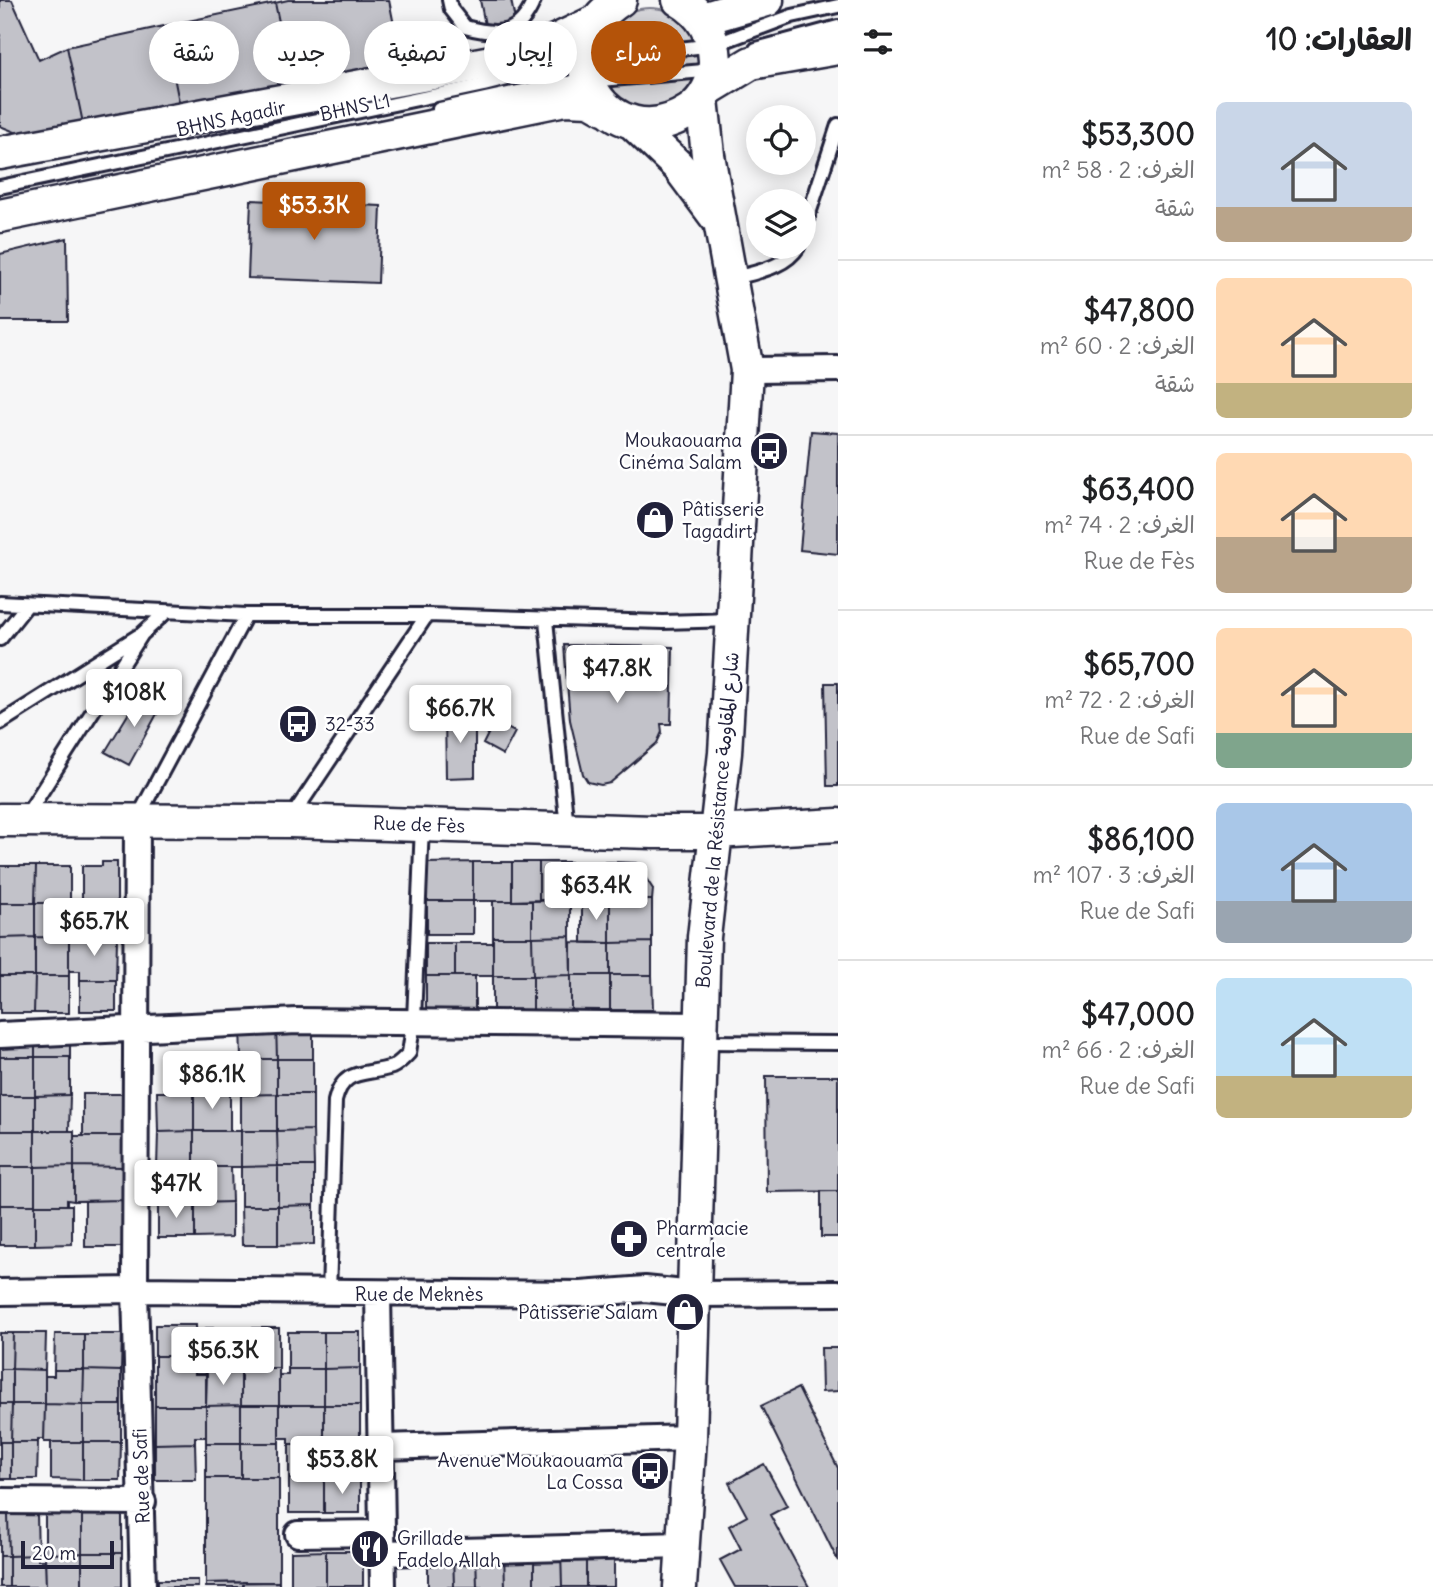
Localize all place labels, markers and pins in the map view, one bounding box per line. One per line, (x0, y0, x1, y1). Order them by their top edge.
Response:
pin: $53.3K (257, 182, 371, 242)
place label: Moukaouama Cinéma Salam (619, 428, 742, 474)
bus stop icon: Moukaouama Cinéma Salam (748, 430, 790, 472)
place label: Pâtisserie Tagadirt (682, 497, 764, 543)
shop icon: Pâtisserie Tagadirt (634, 499, 676, 541)
pin: $47.8K (560, 646, 674, 705)
pin: $108K (85, 670, 183, 729)
pin: $66.7K (403, 686, 517, 745)
bus stop icon: 32-33 (277, 703, 319, 745)
place label: 32-33 (325, 712, 375, 736)
pin: $63.4K (539, 862, 653, 922)
pin: $65.7K (37, 898, 151, 958)
pin: $86.1K (155, 1052, 269, 1111)
pin: $47K (135, 1160, 217, 1220)
place label: Pharmacie centrale (656, 1216, 749, 1262)
pharmacy icon: Pharmacie centrale (608, 1218, 650, 1260)
shop icon: Pâtisserie Salam (664, 1291, 706, 1333)
place label: Pâtisserie Salam (518, 1300, 658, 1324)
pin: $56.3K (166, 1328, 280, 1387)
pin: $53.8K (285, 1436, 399, 1496)
place label: Avenue Moukaouama La Cossa (437, 1448, 623, 1494)
bus stop icon: Avenue Moukaouama La Cossa (629, 1450, 671, 1492)
place label: Grillade Fadelo Allah (397, 1526, 501, 1572)
restaurant icon: Grillade Fadelo Allah (349, 1528, 391, 1570)

